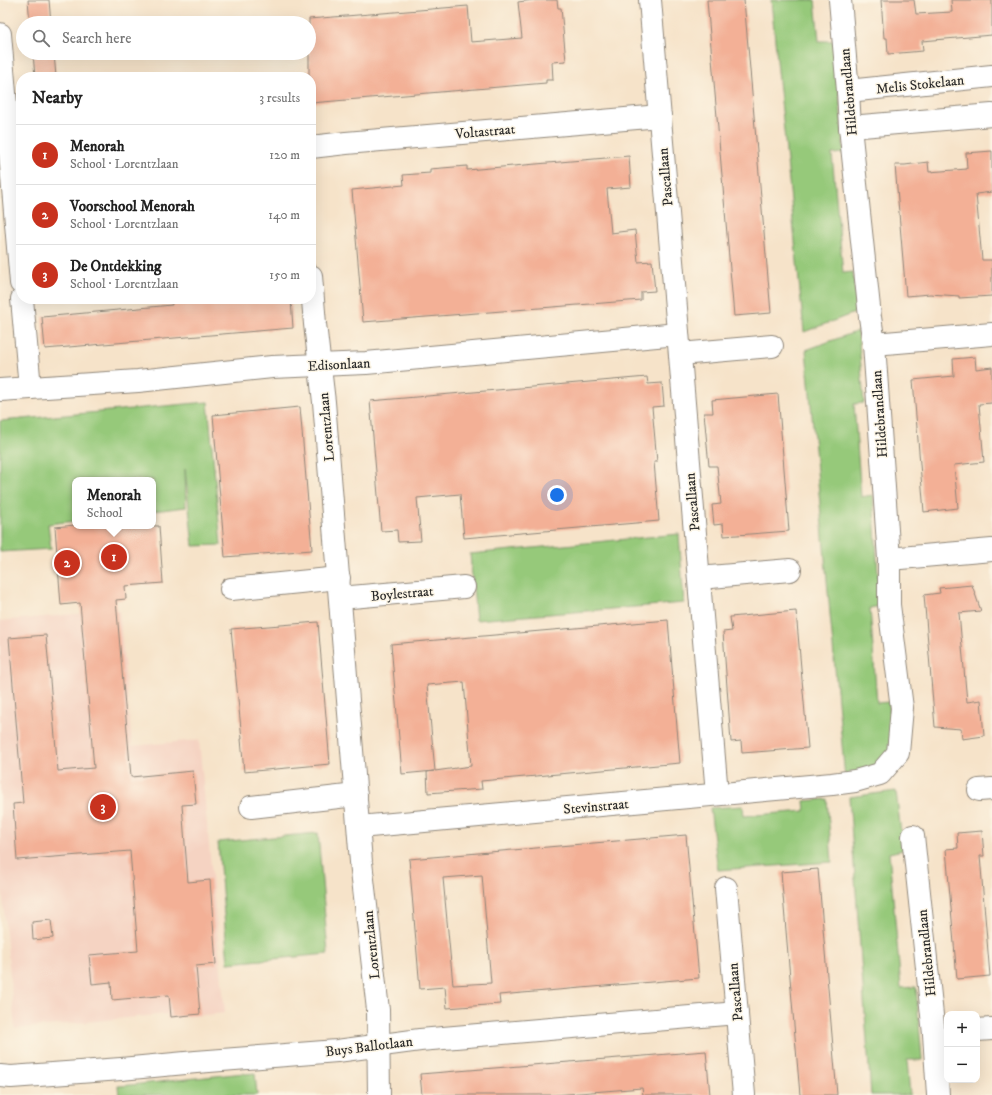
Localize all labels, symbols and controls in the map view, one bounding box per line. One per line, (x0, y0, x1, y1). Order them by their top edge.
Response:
search box (16, 16, 316, 60)
icon: search (30, 27, 52, 49)
text: Search here (62, 29, 131, 48)
street label: Hildebrandlaan (836, 47, 862, 136)
street label: Melis Stokelaan (875, 71, 966, 99)
text: Nearby (32, 87, 82, 109)
text: 3 results (259, 90, 300, 106)
street label: Voltastraat (453, 120, 516, 144)
text: Menorah (70, 137, 125, 156)
street label: Pascallaan (654, 146, 678, 207)
text: 1 (43, 147, 47, 163)
text: 120 m (269, 147, 300, 163)
text: School · Lorentzlaan (70, 156, 179, 172)
text: Voorschool Menorah (70, 197, 195, 216)
text: 2 (42, 207, 48, 223)
text: 140 m (268, 207, 300, 223)
text: School · Lorentzlaan (70, 216, 179, 232)
text: De Ontdekking (70, 257, 161, 276)
text: 3 (43, 267, 47, 283)
text: 150 m (269, 267, 300, 283)
text: School · Lorentzlaan (70, 276, 179, 292)
street label: Edisonlaan (307, 354, 372, 376)
street label: Hildebrandlaan (868, 369, 892, 458)
street label: Lorentzlaan (315, 391, 339, 462)
street label: Pascallaan (681, 471, 705, 532)
popup (72, 477, 156, 529)
your location (547, 485, 567, 505)
text: Menorah (87, 486, 141, 505)
text: School (87, 505, 122, 521)
pin: 1 (101, 542, 127, 572)
pin: 2 (54, 548, 80, 578)
street label: Boylestraat (370, 582, 435, 606)
pin: 3 (90, 792, 116, 822)
street label: Stevinstraat (563, 795, 630, 819)
street label: Hildebrandlaan (913, 908, 941, 997)
street label: Lorentzlaan (359, 909, 385, 980)
street label: Pascallaan (724, 961, 748, 1022)
map controls (944, 1011, 980, 1083)
button: + (944, 1011, 980, 1047)
street label: Buys Ballotlaan (324, 1033, 414, 1061)
button: − (944, 1047, 980, 1083)

